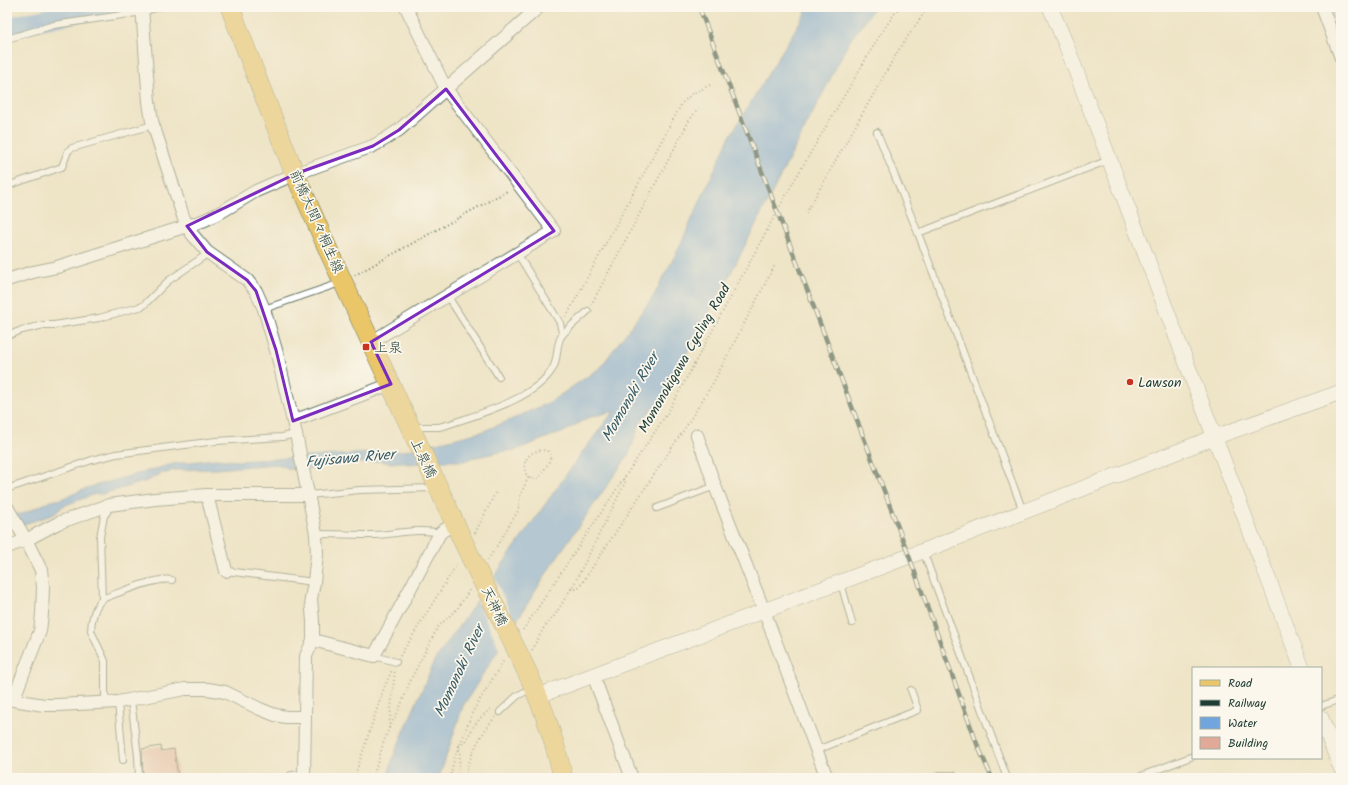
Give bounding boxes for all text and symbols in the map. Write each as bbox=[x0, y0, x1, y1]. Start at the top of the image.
street label: 前橋大間々桐生線 bbox=[283, 166, 349, 277]
street label: Momonokigawa Cycling Road bbox=[633, 279, 737, 437]
place label: 上泉 bbox=[374, 337, 402, 359]
marker: 上泉 bbox=[361, 342, 371, 352]
water label: Momonoki River bbox=[596, 346, 668, 446]
place label: Lawson bbox=[1138, 372, 1181, 394]
marker: Lawson bbox=[1125, 377, 1135, 387]
street label: 上泉橋 bbox=[404, 435, 442, 482]
water label: Fujisawa River bbox=[305, 443, 399, 475]
street label: 天神橋 bbox=[475, 583, 513, 630]
water label: Momonoki River bbox=[428, 619, 493, 721]
legend bbox=[1192, 667, 1322, 759]
text: Road bbox=[1228, 674, 1253, 693]
text: Railway bbox=[1228, 694, 1266, 713]
text: Water bbox=[1228, 714, 1258, 733]
text: Building bbox=[1228, 734, 1268, 753]

